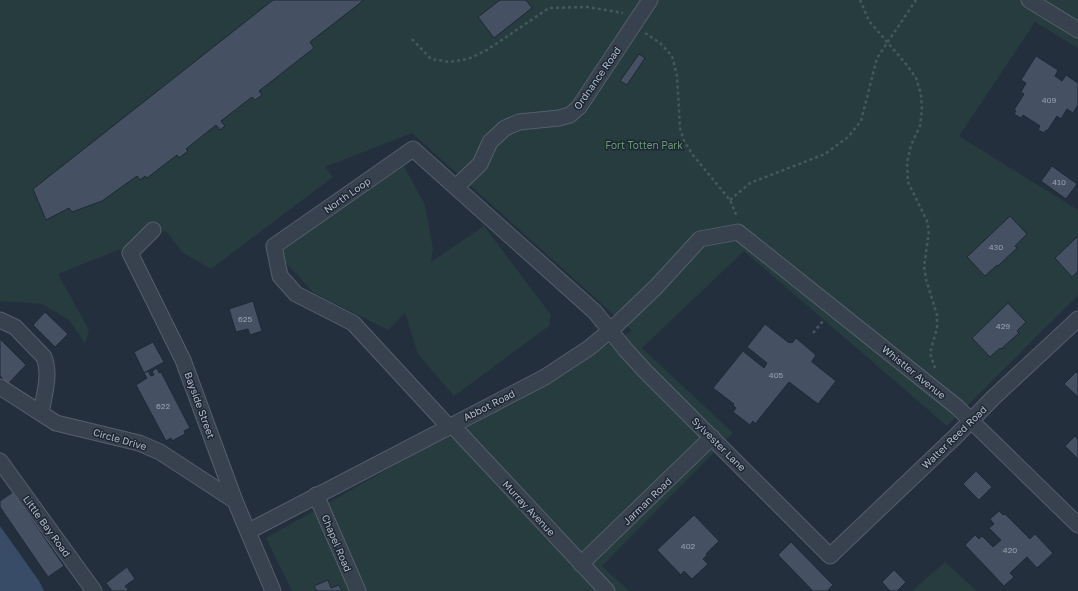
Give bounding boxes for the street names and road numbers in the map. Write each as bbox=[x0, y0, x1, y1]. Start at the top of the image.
street label: Ordnance Road bbox=[571, 44, 623, 112]
street label: North Loop bbox=[321, 175, 373, 215]
street label: Whistler Avenue bbox=[880, 343, 948, 401]
street label: Bayside Street bbox=[182, 370, 218, 440]
street label: Abbot Road bbox=[461, 387, 517, 423]
street label: Walter Reed Road bbox=[919, 403, 989, 471]
street label: Sylvester Lane bbox=[690, 415, 748, 473]
street label: Circle Drive bbox=[92, 426, 148, 452]
street label: Jarman Road bbox=[620, 475, 674, 527]
street label: Murray Avenue bbox=[500, 478, 558, 538]
street label: Little Bay Road bbox=[21, 493, 73, 559]
street label: Chapel Road bbox=[320, 513, 354, 573]

